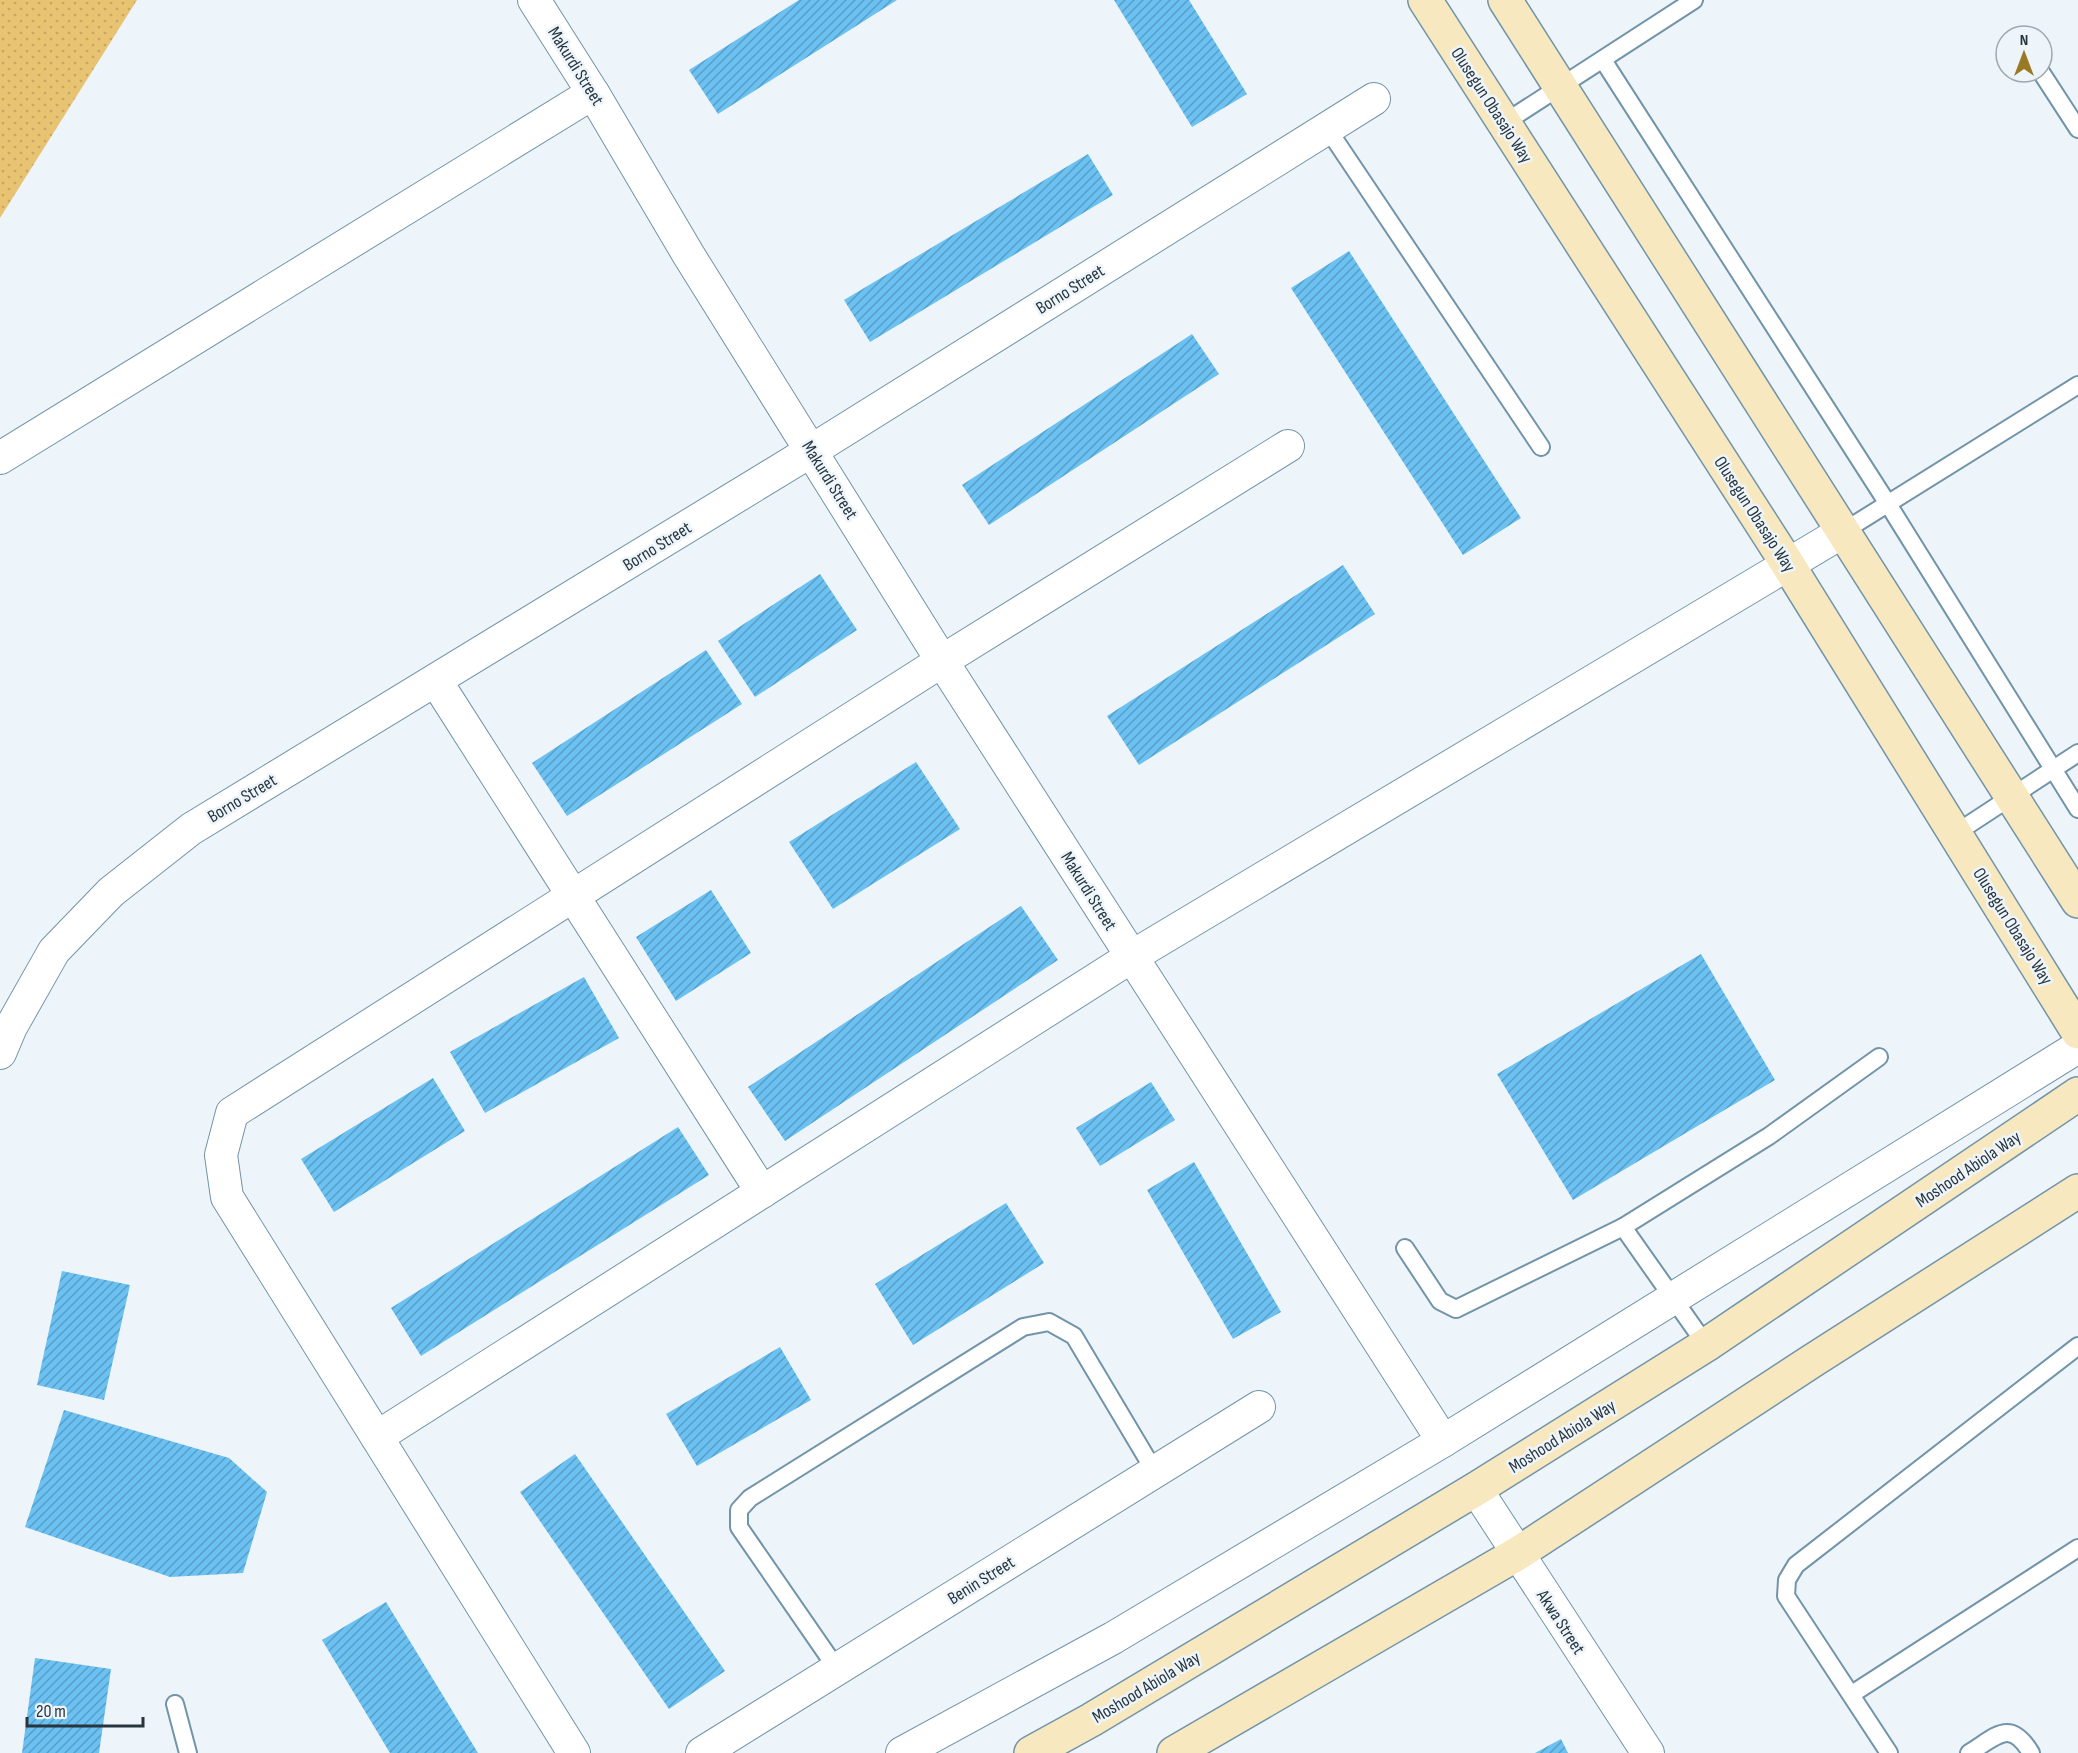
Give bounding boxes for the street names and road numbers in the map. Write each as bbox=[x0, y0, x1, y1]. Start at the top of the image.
street label: Makurdi Street bbox=[543, 23, 608, 110]
street label: Olusegun Obasajo Way bbox=[1446, 43, 1537, 167]
street label: Borno Street bbox=[1032, 260, 1109, 319]
street label: Makurdi Street bbox=[797, 437, 862, 524]
street label: Olusegun Obasajo Way bbox=[1709, 452, 1800, 576]
street label: Borno Street bbox=[619, 517, 696, 576]
street label: Borno Street bbox=[204, 769, 281, 827]
street label: Makurdi Street bbox=[1056, 848, 1121, 935]
street label: Olusegun Obasajo Way bbox=[1968, 864, 2057, 989]
street label: Moshood Abiola Way bbox=[1912, 1127, 2025, 1212]
street label: Moshood Abiola Way bbox=[1505, 1395, 1620, 1478]
street label: Benin Street bbox=[944, 1551, 1019, 1609]
street label: Akwa Street bbox=[1531, 1585, 1589, 1659]
street label: Moshood Abiola Way bbox=[1089, 1647, 1204, 1728]

